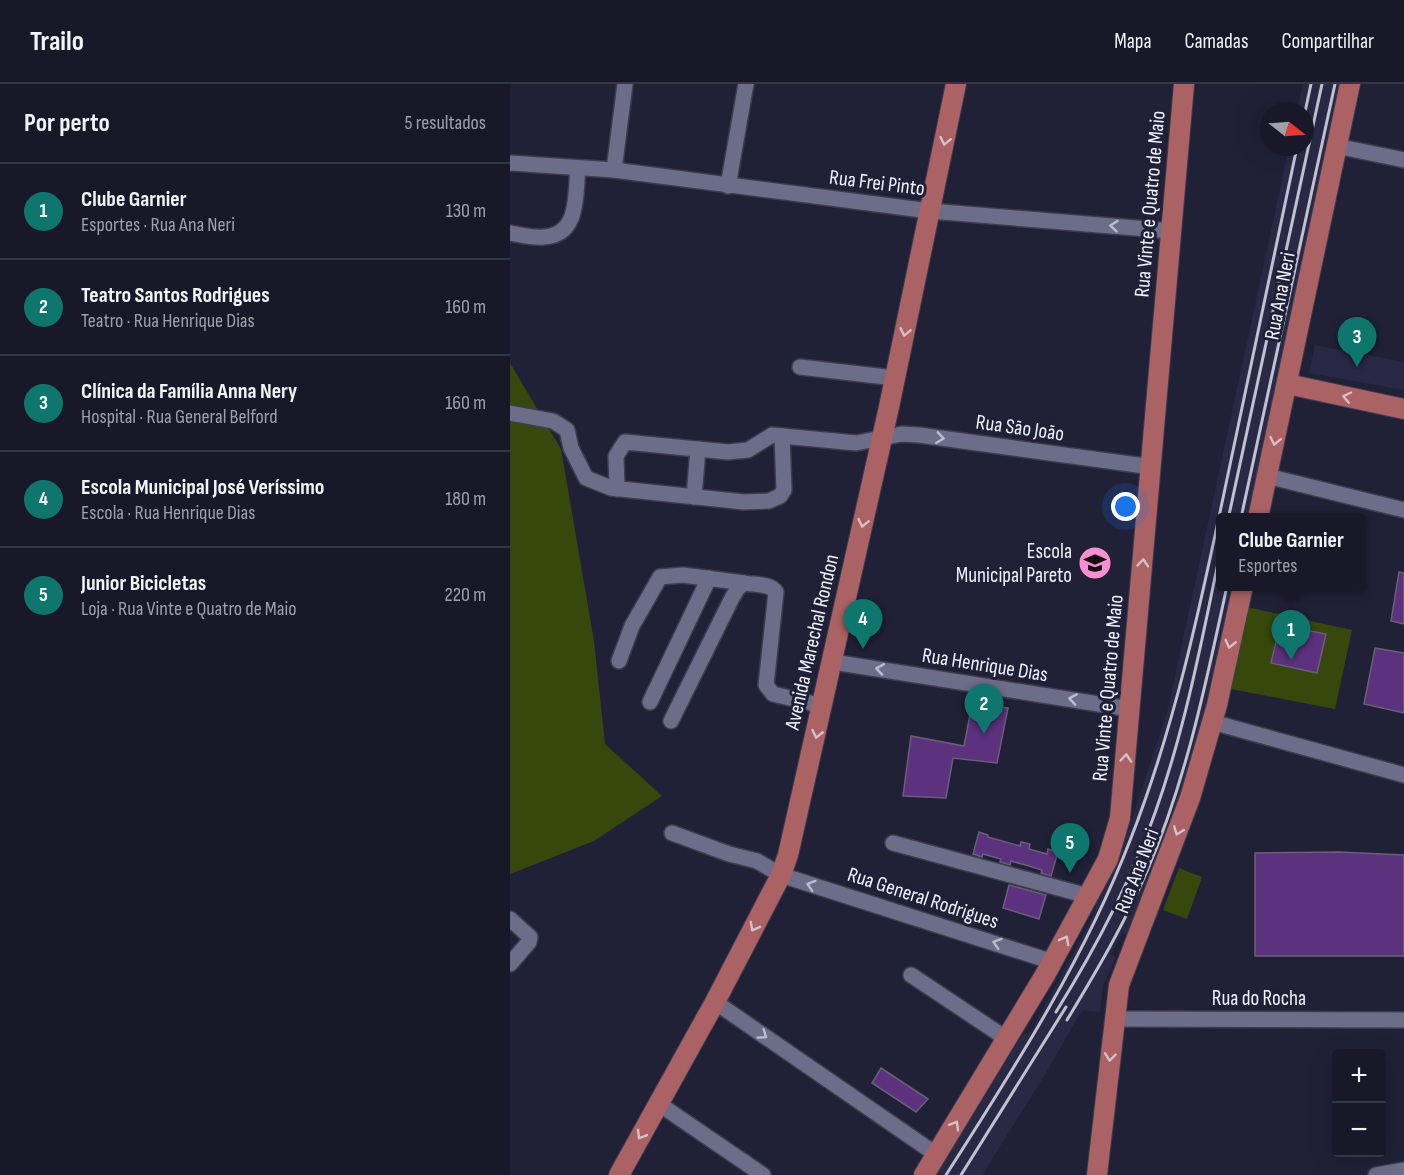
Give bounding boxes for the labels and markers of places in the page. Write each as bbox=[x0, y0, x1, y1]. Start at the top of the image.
pin: 3 bbox=[1338, 318, 1376, 367]
place label: Escola Municipal Pareto bbox=[956, 539, 1072, 588]
school or university icon: Escola Municipal Pareto bbox=[1077, 545, 1113, 581]
pin: 4 bbox=[844, 600, 882, 649]
pin: 1 bbox=[1272, 610, 1310, 660]
pin: 2 bbox=[964, 684, 1004, 734]
pin: 5 bbox=[1050, 824, 1090, 873]

